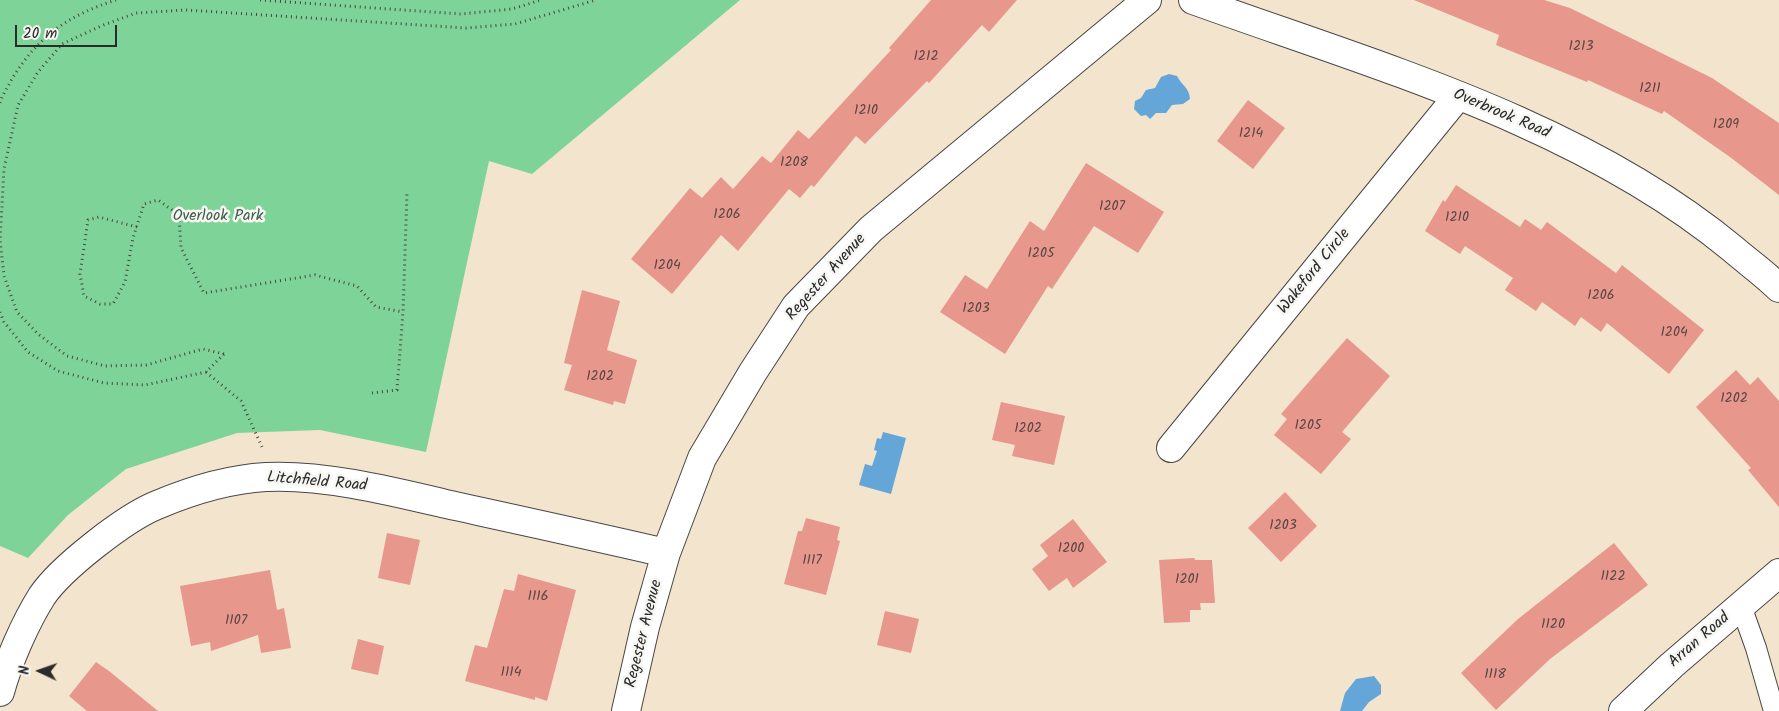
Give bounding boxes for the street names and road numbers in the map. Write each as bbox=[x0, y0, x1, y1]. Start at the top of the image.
street label: Overbrook Road bbox=[1450, 86, 1552, 144]
street label: Wakeford Circle bbox=[1275, 225, 1355, 319]
street label: Regester Avenue bbox=[783, 231, 871, 325]
street label: Litchfield Road bbox=[266, 469, 368, 497]
street label: Regester Avenue bbox=[622, 578, 668, 690]
street label: Arran Road bbox=[1665, 609, 1735, 673]

